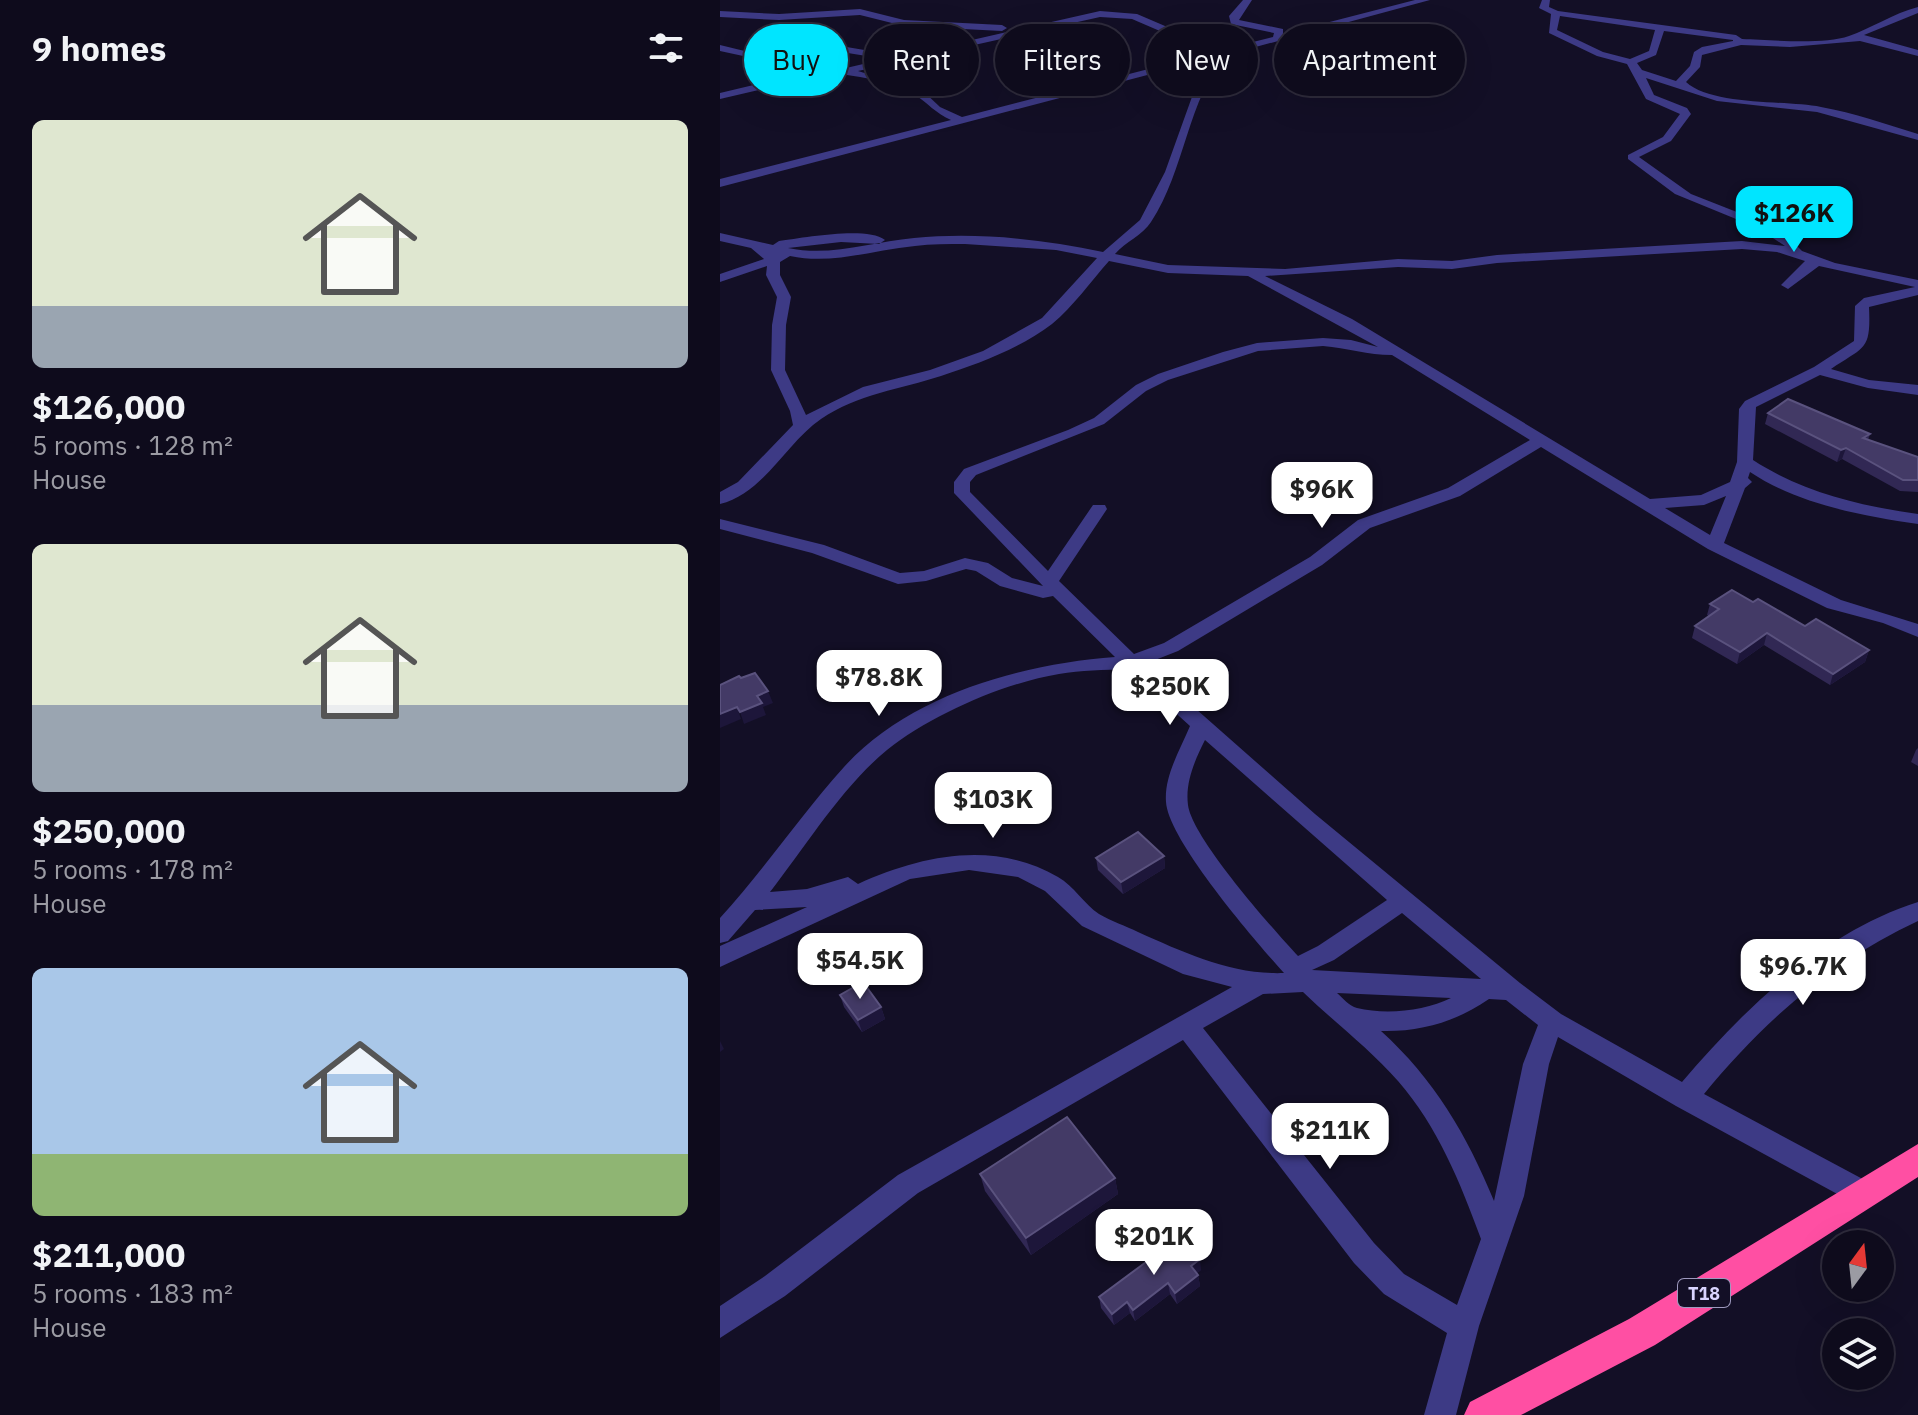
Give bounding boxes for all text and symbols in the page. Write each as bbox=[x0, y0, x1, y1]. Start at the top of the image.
chip: Buy bbox=[744, 24, 848, 96]
chip: Rent bbox=[864, 24, 979, 96]
chip: Filters bbox=[995, 24, 1130, 96]
chip: New bbox=[1146, 24, 1258, 96]
chip: Apartment bbox=[1274, 24, 1465, 96]
text: 9 homes bbox=[32, 26, 167, 70]
icon: filters bbox=[644, 26, 688, 70]
icon: home bbox=[288, 172, 432, 316]
pin: $126K bbox=[1738, 186, 1850, 254]
text: $126K bbox=[1754, 195, 1834, 229]
text: $126,000 bbox=[32, 384, 185, 428]
text: 5 rooms · 128 m² bbox=[32, 428, 233, 462]
text: House bbox=[32, 462, 107, 496]
pin: $96K bbox=[1275, 462, 1369, 530]
text: $96K bbox=[1290, 471, 1354, 505]
icon: home bbox=[288, 596, 432, 740]
pin: $78.8K bbox=[814, 650, 944, 718]
text: $78.8K bbox=[835, 659, 923, 693]
pin: $250K bbox=[1114, 659, 1226, 727]
text: $250K bbox=[1130, 668, 1210, 702]
pin: $103K bbox=[937, 772, 1049, 840]
text: $103K bbox=[953, 781, 1033, 815]
text: $250,000 bbox=[32, 808, 185, 852]
text: 5 rooms · 178 m² bbox=[32, 852, 233, 886]
text: House bbox=[32, 886, 107, 920]
pin: $54.5K bbox=[795, 933, 925, 1001]
pin: $96.7K bbox=[1738, 939, 1868, 1007]
text: $54.5K bbox=[816, 942, 904, 976]
text: $96.7K bbox=[1759, 948, 1847, 982]
icon: home bbox=[288, 1020, 432, 1164]
pin: $211K bbox=[1274, 1103, 1386, 1171]
text: $211K bbox=[1290, 1112, 1370, 1146]
pin: $201K bbox=[1098, 1209, 1210, 1277]
text: $201K bbox=[1114, 1218, 1194, 1252]
north arrow bbox=[1822, 1230, 1894, 1302]
map controls bbox=[1822, 1230, 1894, 1390]
text: $211,000 bbox=[32, 1232, 185, 1276]
text: 5 rooms · 183 m² bbox=[32, 1276, 233, 1310]
road number: T18 bbox=[1678, 1279, 1730, 1307]
text: House bbox=[32, 1310, 107, 1344]
button: layers bbox=[1822, 1318, 1894, 1390]

